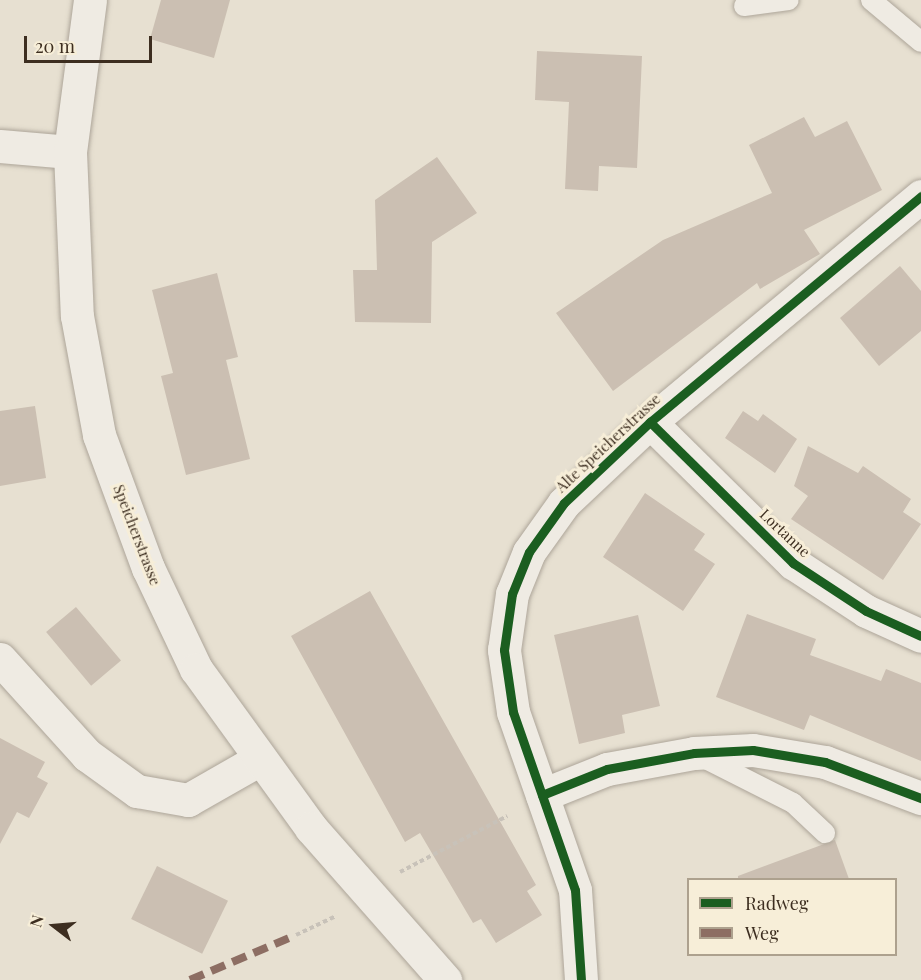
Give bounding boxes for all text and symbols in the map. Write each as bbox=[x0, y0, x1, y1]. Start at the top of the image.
scale bar bbox=[27, 24, 154, 62]
text: 20 m bbox=[35, 34, 75, 58]
street label: Alte Speicherstrasse bbox=[552, 390, 664, 496]
street label: Speicherstrasse bbox=[110, 482, 164, 588]
street label: Lortanne bbox=[756, 505, 814, 561]
legend bbox=[687, 878, 897, 956]
text: Radweg bbox=[745, 891, 808, 915]
north arrow bbox=[24, 896, 84, 956]
text: N bbox=[25, 912, 48, 929]
text: Weg bbox=[745, 921, 779, 945]

